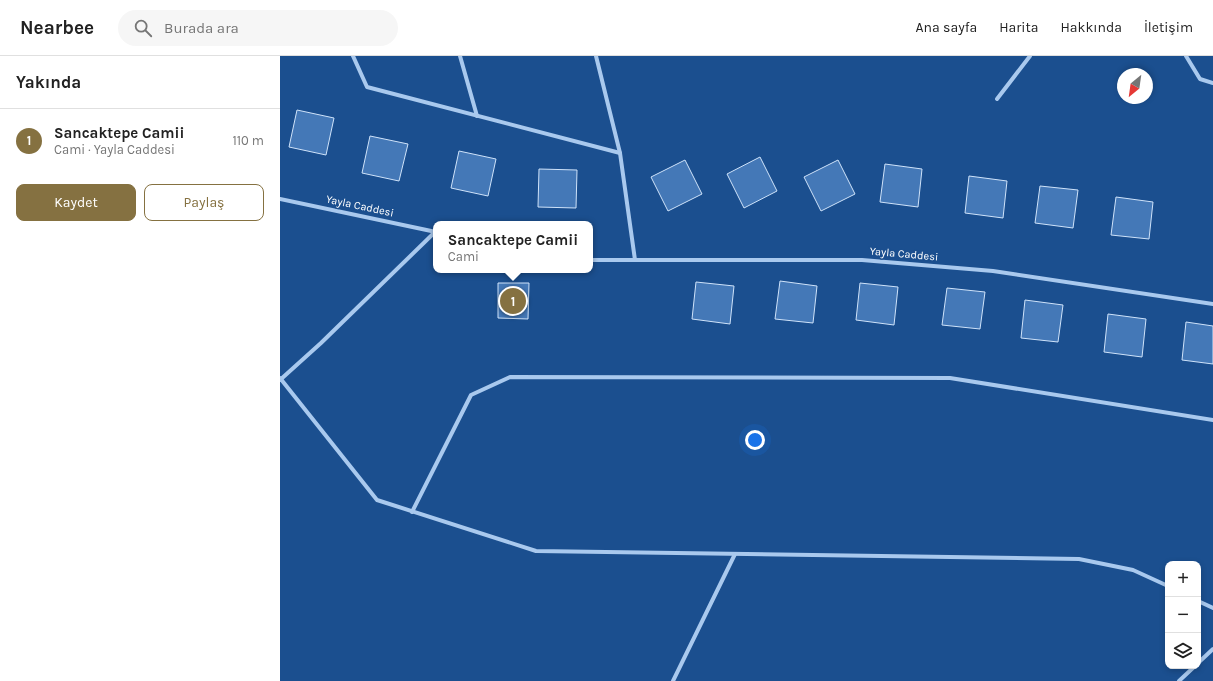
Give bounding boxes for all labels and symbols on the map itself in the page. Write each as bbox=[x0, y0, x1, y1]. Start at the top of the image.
north arrow bbox=[1117, 68, 1153, 104]
street label: Yayla Caddesi bbox=[325, 192, 395, 220]
street label: Yayla Caddesi bbox=[869, 245, 939, 263]
pin: 1 bbox=[500, 286, 526, 316]
your location bbox=[745, 430, 765, 450]

